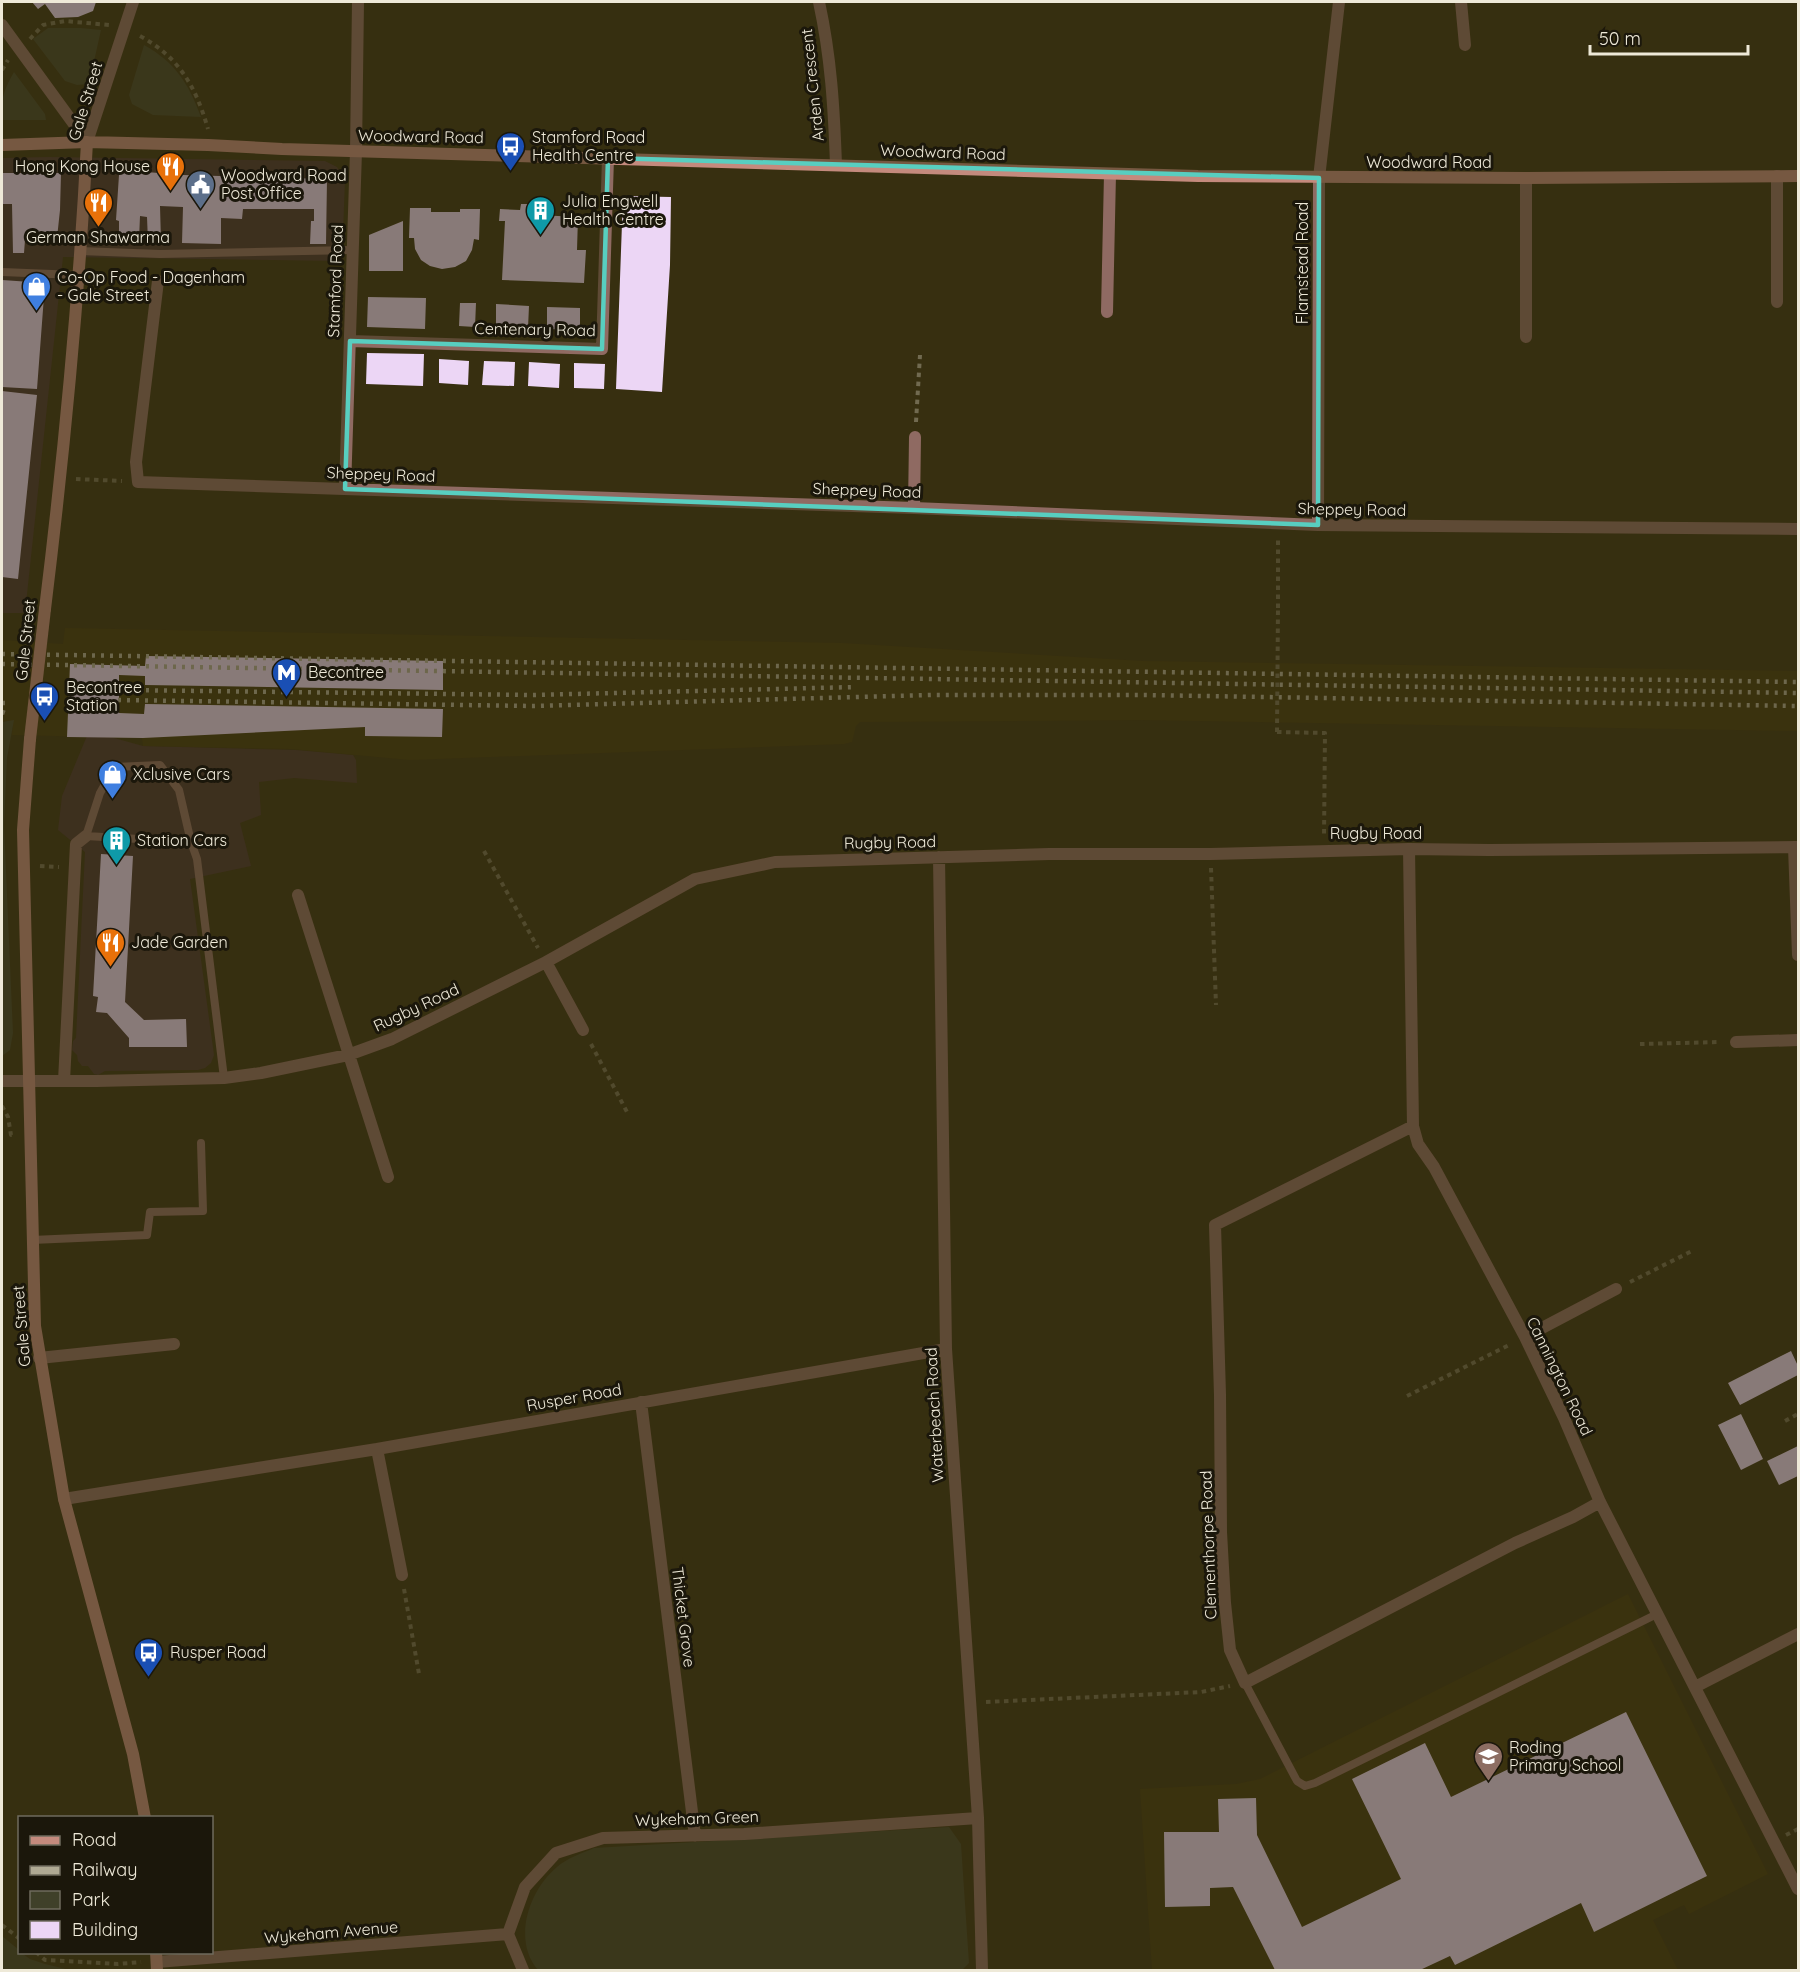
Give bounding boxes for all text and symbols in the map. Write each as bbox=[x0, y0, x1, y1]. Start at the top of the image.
scale bar bbox=[1590, 18, 1748, 56]
text: 50 m bbox=[1599, 27, 1641, 50]
street label: Arden Crescent bbox=[796, 28, 828, 142]
street label: Gale Street bbox=[63, 59, 107, 143]
street label: Woodward Road bbox=[358, 125, 484, 147]
place label: Stamford Road Health Centre bbox=[532, 127, 645, 165]
bus stop icon: Stamford Road Health Centre bbox=[495, 130, 527, 172]
street label: Woodward Road bbox=[880, 140, 1006, 164]
restaurant icon: Hong Kong House bbox=[155, 150, 187, 192]
street label: Woodward Road bbox=[1366, 152, 1492, 172]
place label: Hong Kong House bbox=[15, 156, 150, 176]
place label: Woodward Road Post Office bbox=[221, 165, 347, 203]
public building icon: Woodward Road Post Office bbox=[184, 168, 216, 210]
restaurant icon: German Shawarma bbox=[82, 186, 114, 228]
place label: Julia Engwell Health Centre bbox=[562, 191, 664, 229]
building icon: Julia Engwell Health Centre bbox=[525, 194, 557, 236]
street label: Flamstead Road bbox=[1292, 202, 1312, 324]
street label: Stamford Road bbox=[323, 224, 347, 338]
place label: German Shawarma bbox=[26, 227, 170, 247]
place label: Co-Op Food - Dagenham - Gale Street bbox=[57, 267, 245, 305]
shop icon: Co-Op Food - Dagenham - Gale Street bbox=[20, 270, 52, 312]
street label: Centenary Road bbox=[474, 318, 596, 340]
street label: Sheppey Road bbox=[326, 462, 436, 486]
street label: Sheppey Road bbox=[812, 478, 922, 502]
street label: Sheppey Road bbox=[1298, 498, 1406, 520]
street label: Gale Street bbox=[11, 598, 39, 682]
metro station icon: Becontree bbox=[271, 656, 303, 698]
place label: Becontree bbox=[308, 662, 384, 682]
place label: Becontree Station bbox=[66, 677, 142, 715]
bus stop icon: Becontree Station bbox=[29, 680, 61, 722]
shop icon: Xclusive Cars bbox=[96, 758, 128, 800]
place label: Xclusive Cars bbox=[133, 764, 230, 784]
street label: Rugby Road bbox=[1330, 823, 1422, 843]
building icon: Station Cars bbox=[100, 824, 132, 866]
place label: Station Cars bbox=[137, 830, 227, 850]
street label: Rugby Road bbox=[844, 831, 936, 853]
restaurant icon: Jade Garden bbox=[94, 926, 126, 968]
place label: Jade Garden bbox=[131, 932, 228, 952]
street label: Rugby Road bbox=[370, 978, 462, 1036]
street label: Gale Street bbox=[7, 1284, 35, 1368]
street label: Cannington Road bbox=[1523, 1313, 1597, 1439]
street label: Waterbeach Road bbox=[920, 1347, 948, 1483]
street label: Rusper Road bbox=[525, 1379, 623, 1415]
street label: Clementhorpe Road bbox=[1195, 1470, 1221, 1620]
street label: Thicket Grove bbox=[668, 1565, 700, 1669]
bus stop icon: Rusper Road bbox=[133, 1636, 165, 1678]
place label: Rusper Road bbox=[170, 1642, 266, 1662]
place label: Roding Primary School bbox=[1509, 1737, 1621, 1775]
school or university icon: Roding Primary School bbox=[1472, 1740, 1504, 1782]
street label: Wykeham Green bbox=[635, 1806, 759, 1830]
legend bbox=[18, 1816, 213, 1954]
text: Road bbox=[72, 1828, 117, 1851]
text: Railway bbox=[72, 1858, 138, 1881]
text: Park bbox=[72, 1888, 110, 1911]
street label: Wykeham Avenue bbox=[263, 1916, 399, 1948]
text: Building bbox=[72, 1918, 138, 1941]

